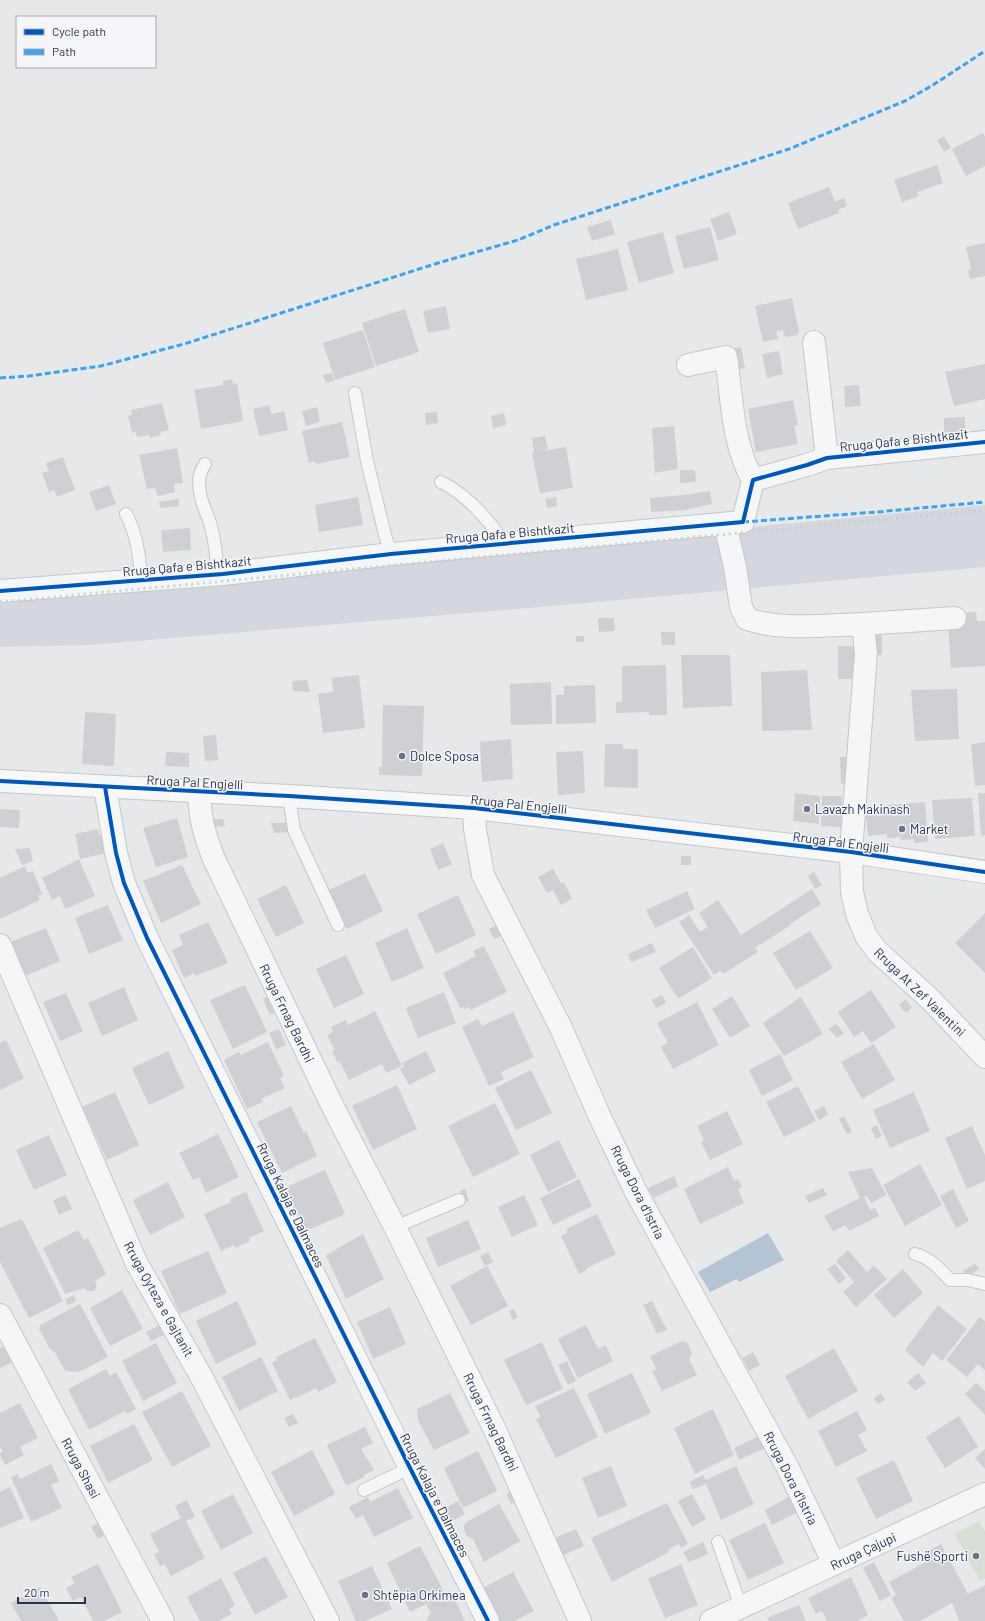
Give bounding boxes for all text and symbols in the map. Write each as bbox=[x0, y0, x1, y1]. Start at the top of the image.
legend bbox=[16, 16, 156, 68]
text: Cycle path bbox=[52, 24, 106, 38]
text: Path bbox=[52, 44, 76, 58]
street label: Rruga Qafa e Bishtkazit bbox=[839, 425, 969, 455]
street label: Rruga Qafa e Bishtkazit bbox=[445, 519, 575, 547]
street label: Rruga Qafa e Bishtkazit bbox=[122, 552, 252, 580]
place label: Dolce Sposa bbox=[410, 748, 479, 764]
marker: Dolce Sposa bbox=[397, 751, 407, 761]
street label: Rruga Pal Engjelli bbox=[146, 771, 244, 793]
street label: Rruga Pal Engjelli bbox=[470, 791, 568, 817]
place label: Lavazh Makinash bbox=[815, 801, 910, 817]
marker: Lavazh Makinash bbox=[802, 804, 812, 814]
place label: Market bbox=[910, 821, 949, 837]
marker: Market bbox=[897, 824, 907, 834]
street label: Rruga Pal Engjelli bbox=[792, 828, 890, 856]
street label: Rruga At Zef Valentini bbox=[871, 944, 969, 1040]
street label: Rruga Frnag Bardhi bbox=[256, 961, 318, 1065]
street label: Rruga Kalaja e Dalmaces bbox=[254, 1140, 328, 1270]
street label: Rruga Dora d'Istria bbox=[608, 1143, 668, 1241]
street label: Rruga Qyteza e Gajtanit bbox=[121, 1238, 197, 1360]
street label: Rruga Frnag Bardhi bbox=[460, 1370, 522, 1474]
street label: Rruga Dora d'Istria bbox=[761, 1429, 821, 1527]
street label: Rruga Kalaja e Dalmaces bbox=[397, 1430, 473, 1560]
street label: Rruga Shasi bbox=[58, 1435, 104, 1501]
street label: Rruga Çajupi bbox=[827, 1529, 899, 1573]
place label: Fushë Sporti bbox=[896, 1548, 968, 1564]
marker: Fushë Sporti bbox=[971, 1551, 981, 1561]
scale bar bbox=[18, 1579, 85, 1605]
text: 20 m bbox=[24, 1585, 50, 1599]
place label: Shtëpia Orkimea bbox=[373, 1587, 466, 1603]
marker: Shtëpia Orkimea bbox=[360, 1590, 370, 1600]

